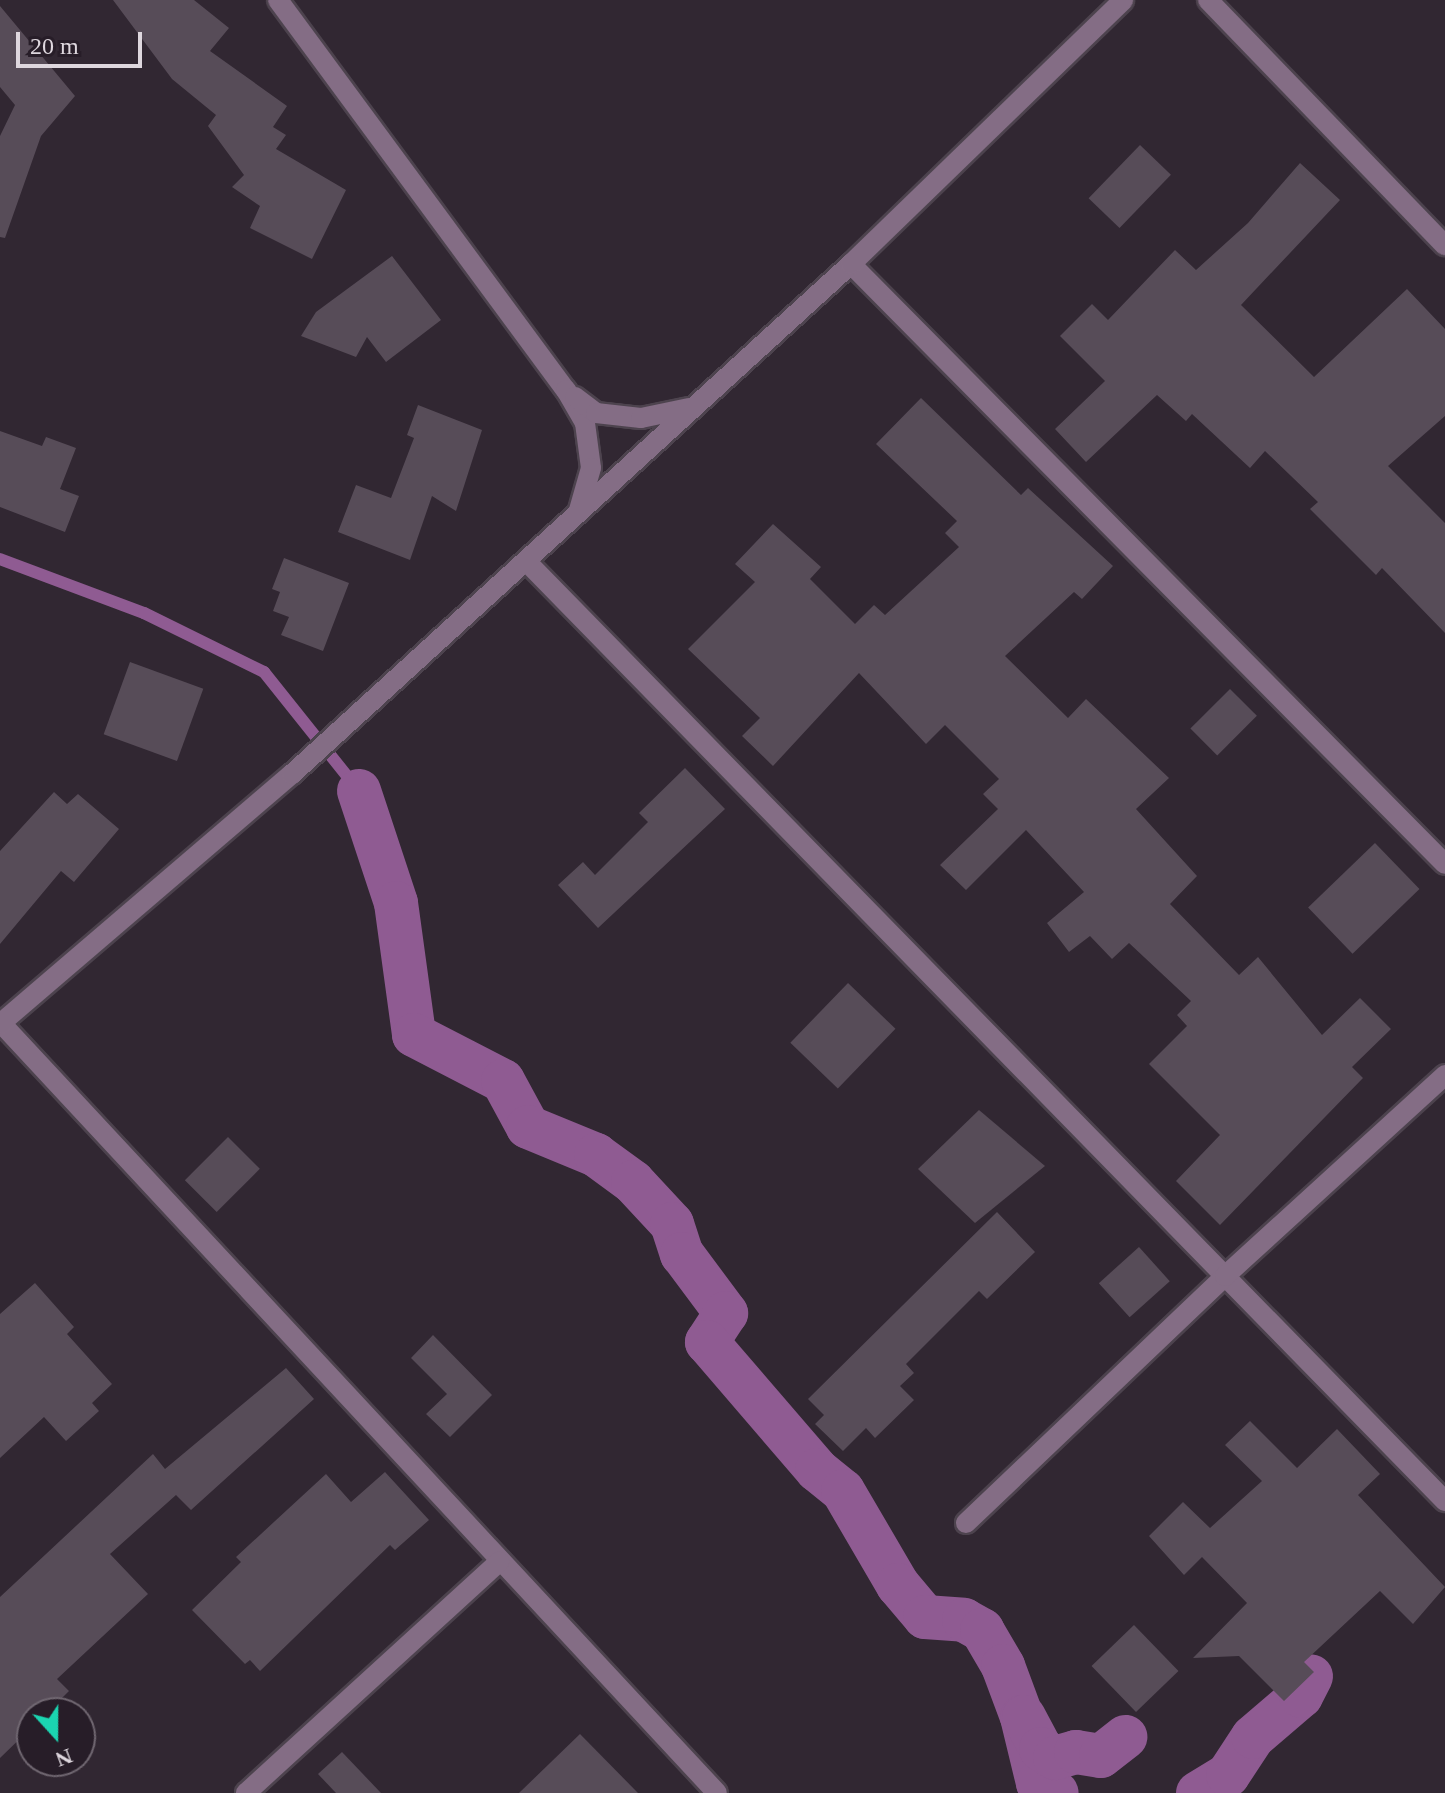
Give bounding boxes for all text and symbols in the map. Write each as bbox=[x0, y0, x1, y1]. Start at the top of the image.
scale bar bbox=[20, 16, 146, 66]
text: 20 m bbox=[30, 33, 79, 59]
north arrow bbox=[16, 1697, 96, 1777]
text: N bbox=[52, 1743, 76, 1773]

